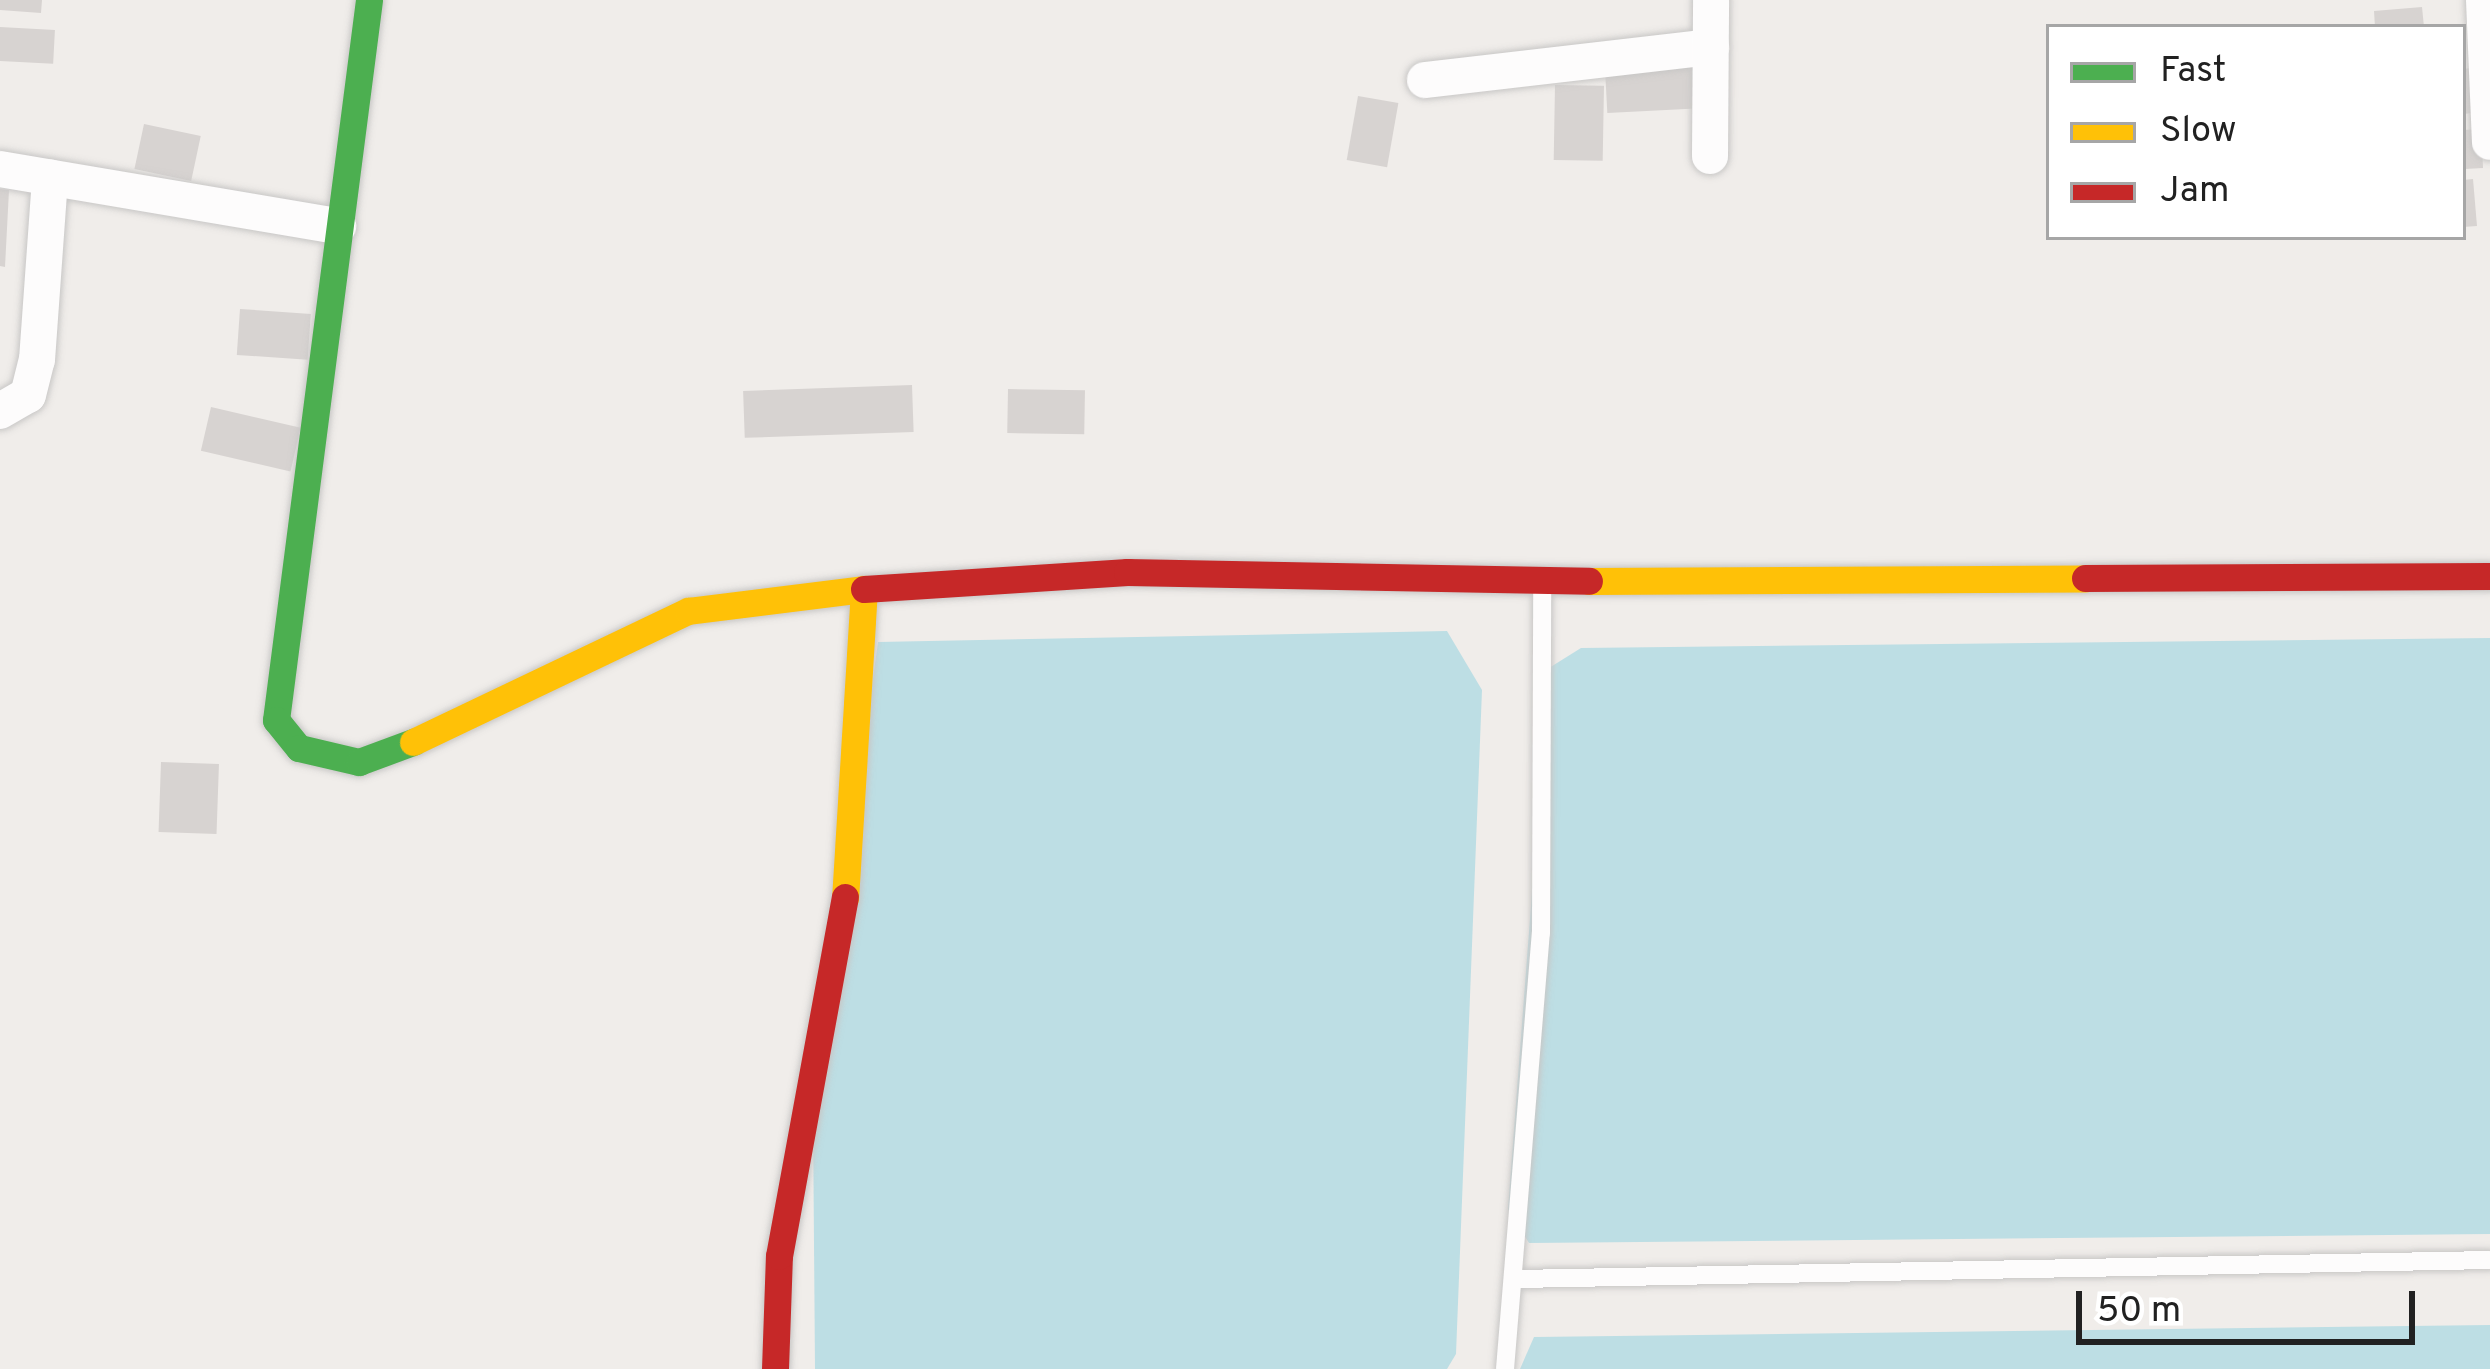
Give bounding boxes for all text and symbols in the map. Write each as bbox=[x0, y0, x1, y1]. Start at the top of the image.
legend bbox=[2046, 24, 2466, 240]
text: Fast bbox=[2160, 49, 2226, 95]
text: Slow bbox=[2160, 109, 2236, 155]
text: Jam bbox=[2160, 169, 2230, 215]
scale bar bbox=[2082, 1267, 2421, 1341]
text: 50 m bbox=[2097, 1289, 2181, 1335]

